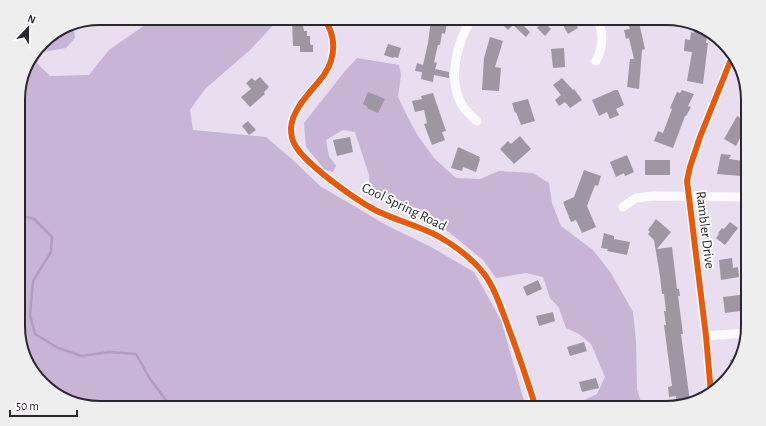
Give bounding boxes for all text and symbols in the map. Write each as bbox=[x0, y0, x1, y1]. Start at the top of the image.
north arrow bbox=[8, 8, 48, 48]
text: N bbox=[26, 13, 37, 26]
street label: Cool Spring Road bbox=[359, 180, 449, 234]
street label: Rambler Drive bbox=[693, 190, 717, 270]
scale bar bbox=[10, 392, 77, 418]
text: 50 m bbox=[16, 400, 39, 412]

